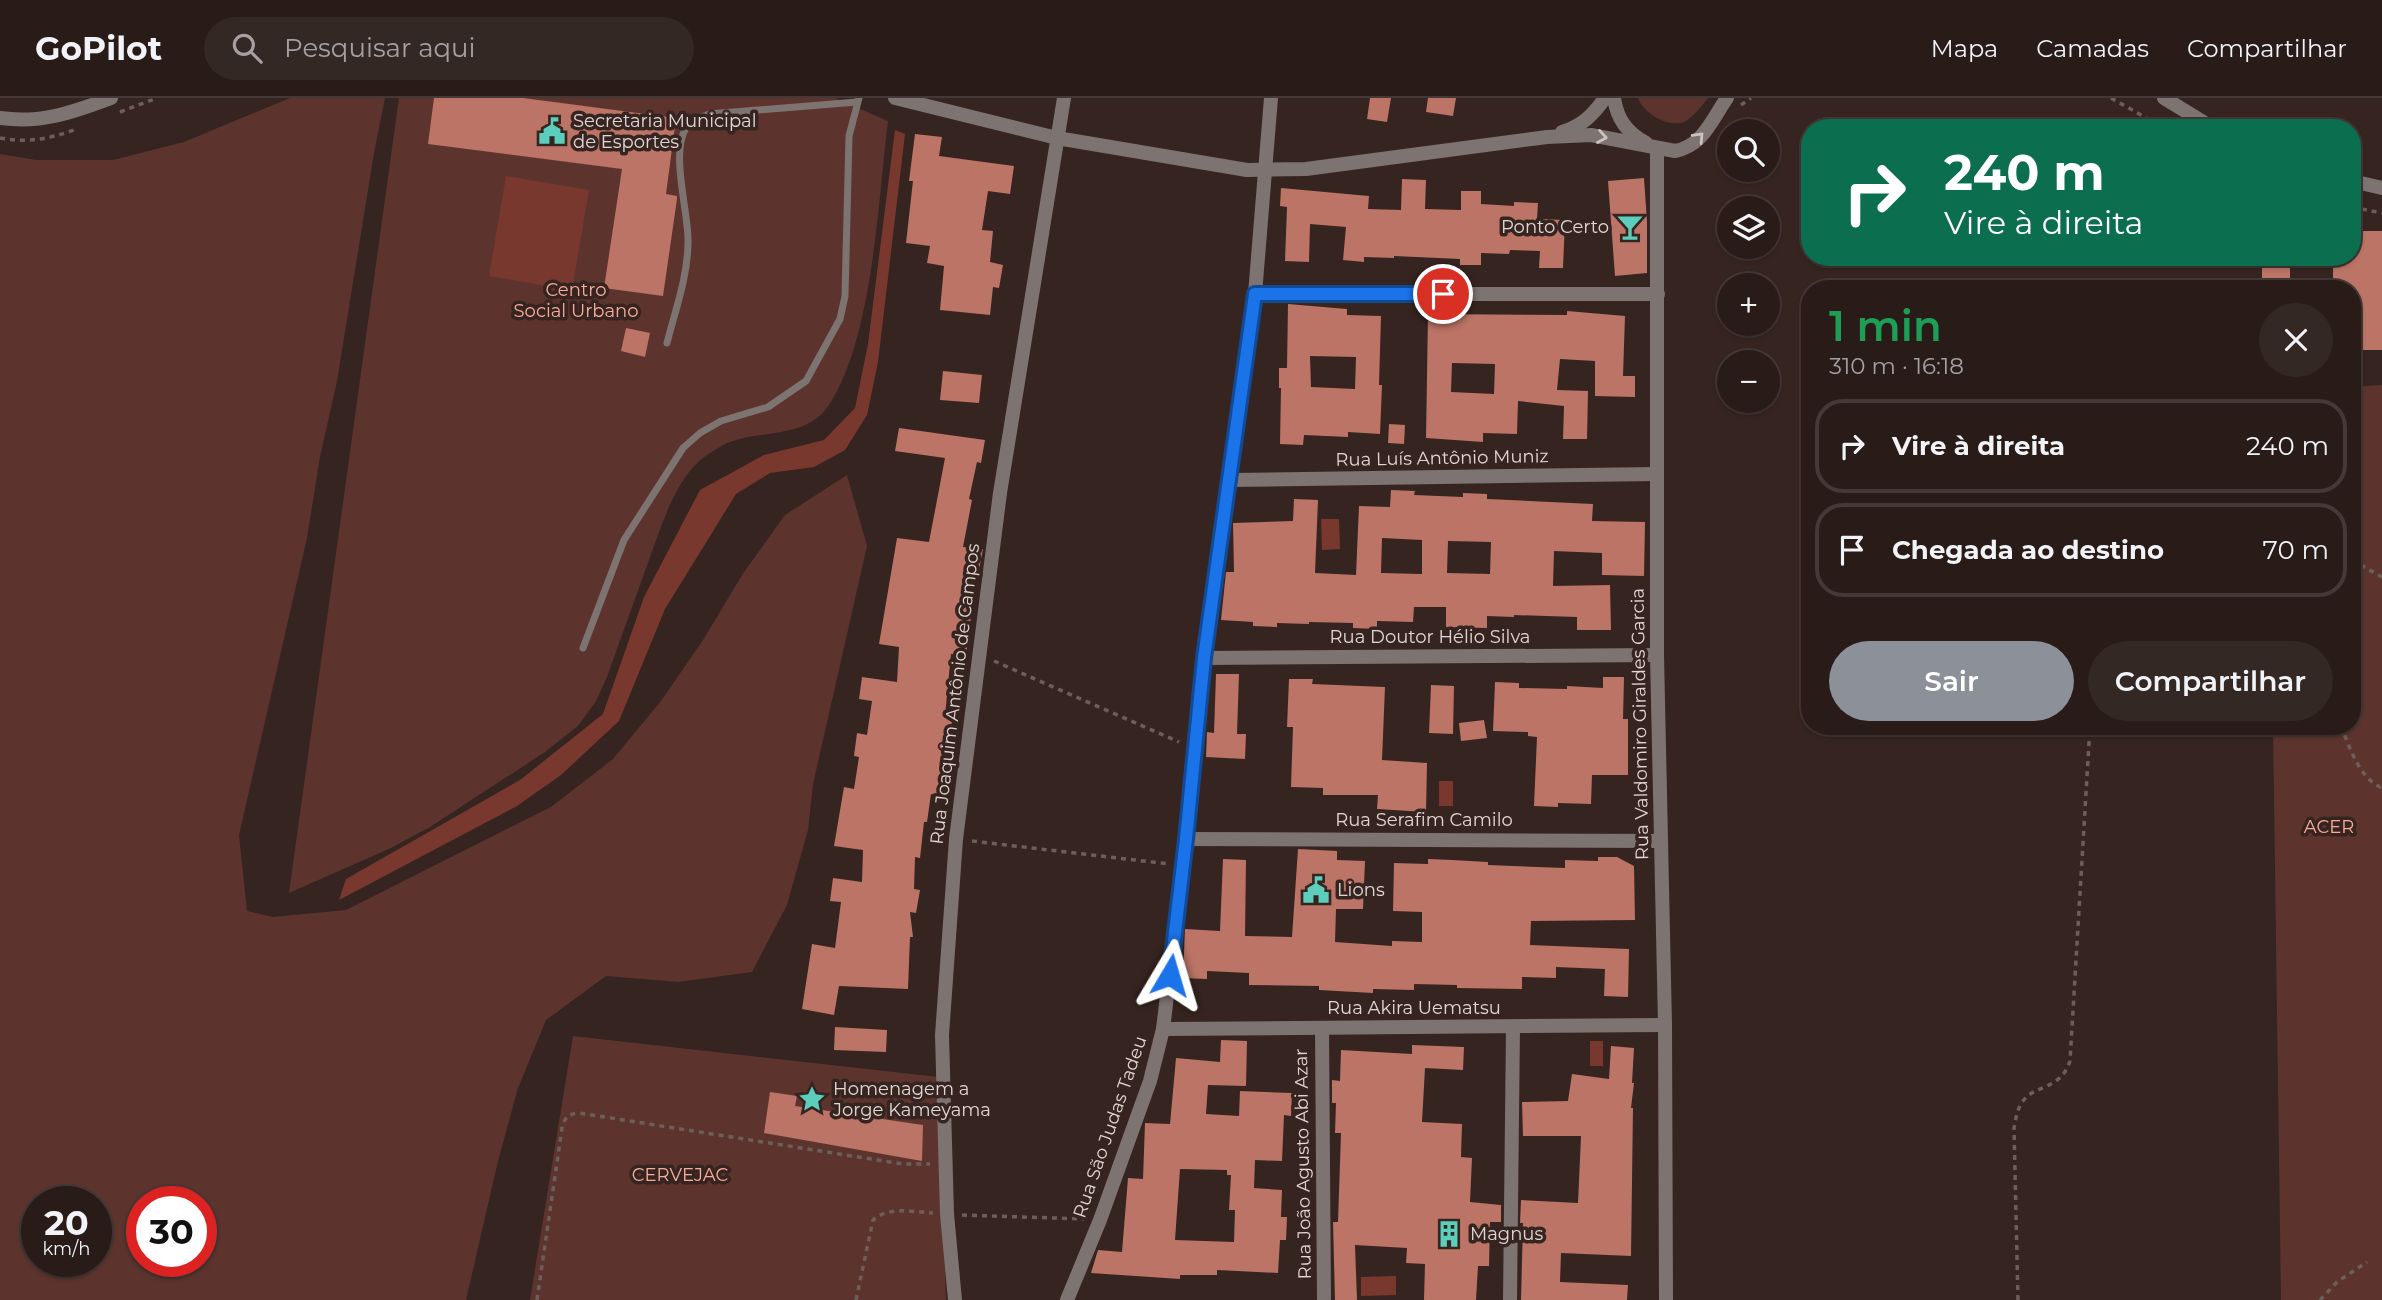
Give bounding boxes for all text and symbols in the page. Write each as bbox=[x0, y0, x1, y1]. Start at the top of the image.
search box bbox=[204, 17, 694, 80]
text: GoPilot bbox=[35, 28, 162, 68]
icon: search bbox=[228, 29, 266, 67]
text: Pesquisar aqui bbox=[284, 32, 476, 64]
text: Mapa bbox=[1931, 34, 1998, 63]
text: Camadas bbox=[2036, 34, 2149, 63]
text: Compartilhar bbox=[2187, 34, 2347, 63]
place label: Secretaria Municipal de Esportes bbox=[573, 110, 757, 153]
public building icon: Secretaria Municipal de Esportes bbox=[537, 116, 567, 146]
map controls bbox=[1717, 119, 1780, 413]
button: search bbox=[1717, 119, 1780, 182]
one-way arrow bbox=[1596, 129, 1608, 144]
one-way arrow bbox=[1691, 132, 1703, 145]
text: 240 m bbox=[1944, 143, 2105, 202]
icon: right bbox=[1829, 147, 1920, 238]
button: layers bbox=[1717, 196, 1780, 259]
text: Vire à direita bbox=[1944, 203, 2143, 242]
bar icon: Ponto Certo bbox=[1615, 212, 1645, 242]
place label: Ponto Certo bbox=[1501, 216, 1609, 238]
pin bbox=[1413, 264, 1473, 324]
button: + bbox=[1717, 273, 1780, 336]
icon: arrive bbox=[1424, 275, 1462, 313]
park label: Centro Social Urbano bbox=[514, 279, 638, 322]
text: 1 min bbox=[1829, 300, 1942, 352]
button: close bbox=[2259, 303, 2333, 377]
button: − bbox=[1717, 350, 1780, 413]
text: 310 m · 16:18 bbox=[1829, 352, 1964, 380]
icon: right bbox=[1833, 427, 1871, 465]
text: Vire à direita bbox=[1892, 430, 2065, 462]
text: 240 m bbox=[2246, 430, 2329, 462]
street label: Rua Luís Antônio Muniz bbox=[1335, 445, 1549, 471]
icon: arrive bbox=[1833, 531, 1871, 569]
text: Chegada ao destino bbox=[1892, 534, 2164, 566]
text: 70 m bbox=[2263, 534, 2329, 566]
street label: Rua Joaquim Antônio de Campos bbox=[926, 542, 984, 846]
street label: Rua Valdomiro Giraldes Garcia bbox=[1627, 588, 1653, 860]
street label: Rua Doutor Hélio Silva bbox=[1330, 626, 1530, 648]
button: Sair bbox=[1829, 641, 2074, 721]
button: Compartilhar bbox=[2088, 641, 2333, 721]
street label: Rua Serafim Camilo bbox=[1335, 809, 1513, 831]
park label: ACER bbox=[2304, 816, 2354, 838]
public building icon: Lions bbox=[1301, 875, 1331, 905]
place label: Lions bbox=[1337, 879, 1385, 901]
position arrow bbox=[1133, 938, 1207, 1012]
street label: Rua Akira Uematsu bbox=[1327, 997, 1501, 1019]
street label: Rua São Judas Tadeu bbox=[1068, 1033, 1152, 1221]
street label: Rua João Agusto Abi Azar bbox=[1290, 1048, 1316, 1280]
place label: Homenagem a Jorge Kameyama bbox=[832, 1078, 991, 1121]
place icon: Homenagem a Jorge Kameyama bbox=[797, 1084, 827, 1114]
park label: CERVEJAC bbox=[632, 1164, 728, 1186]
speed limit sign: 30 bbox=[126, 1186, 217, 1277]
text: 20 bbox=[44, 1201, 89, 1244]
building icon: Magnus bbox=[1434, 1219, 1464, 1249]
place label: Magnus bbox=[1470, 1223, 1543, 1245]
text: km/h bbox=[42, 1238, 91, 1260]

